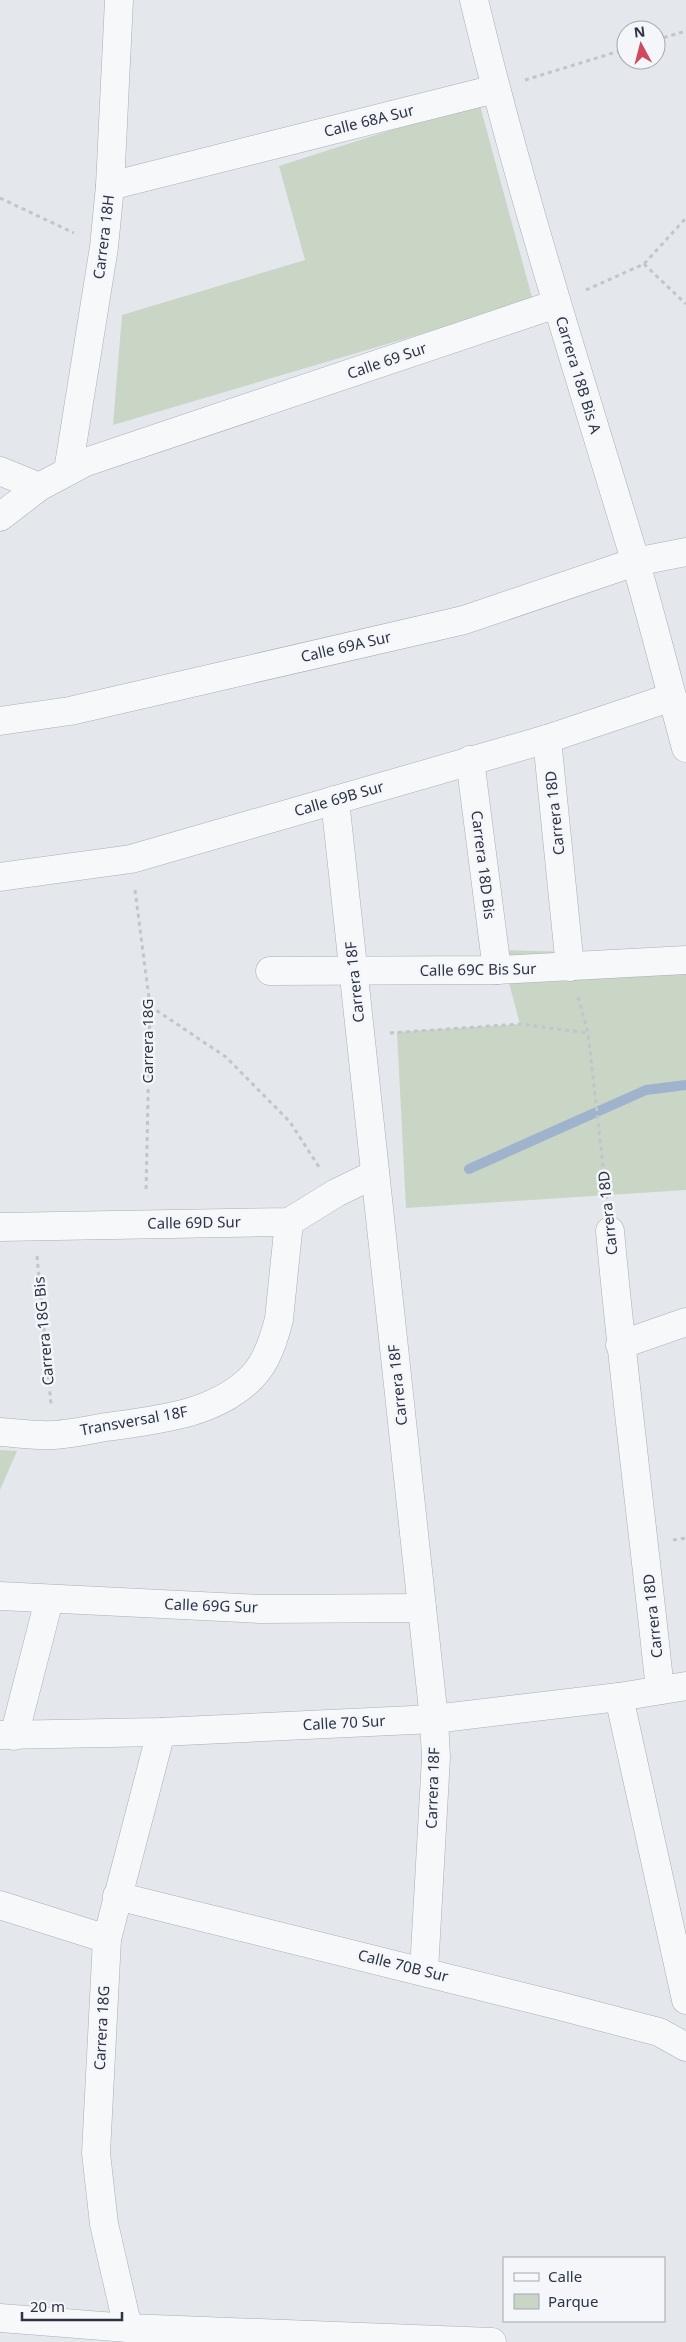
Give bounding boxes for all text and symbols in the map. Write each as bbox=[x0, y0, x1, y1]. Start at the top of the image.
north arrow bbox=[616, 20, 666, 70]
text: N bbox=[633, 21, 646, 42]
street label: Calle 68A Sur bbox=[322, 99, 416, 141]
street label: Carrera 18H bbox=[88, 194, 118, 280]
street label: Carrera 18B Bis A bbox=[552, 314, 606, 436]
street label: Calle 69 Sur bbox=[344, 337, 429, 383]
street label: Calle 69A Sur bbox=[299, 626, 393, 666]
street label: Carrera 18D bbox=[540, 770, 568, 856]
street label: Calle 69B Sur bbox=[292, 776, 386, 820]
street label: Carrera 18D Bis bbox=[467, 809, 501, 920]
street label: Carrera 18F bbox=[340, 940, 368, 1024]
street label: Calle 69C Bis Sur bbox=[419, 958, 537, 980]
street label: Carrera 18G bbox=[137, 999, 157, 1083]
street label: Carrera 18D bbox=[593, 1170, 621, 1256]
street label: Calle 69D Sur bbox=[147, 1211, 241, 1233]
street label: Carrera 18G Bis bbox=[28, 1276, 58, 1386]
street label: Carrera 18F bbox=[383, 1343, 411, 1427]
street label: Transversal 18F bbox=[78, 1401, 189, 1439]
street label: Carrera 18D bbox=[638, 1573, 666, 1659]
street label: Calle 69G Sur bbox=[164, 1593, 258, 1617]
street label: Calle 70 Sur bbox=[302, 1710, 386, 1734]
street label: Carrera 18F bbox=[421, 1747, 443, 1829]
street label: Calle 70B Sur bbox=[356, 1944, 451, 1986]
street label: Carrera 18G bbox=[89, 1985, 113, 2071]
legend bbox=[503, 2257, 666, 2322]
text: Calle bbox=[548, 2266, 582, 2286]
scale bar bbox=[22, 2290, 122, 2322]
text: Parque bbox=[548, 2291, 598, 2311]
text: 20 m bbox=[30, 2296, 65, 2316]

